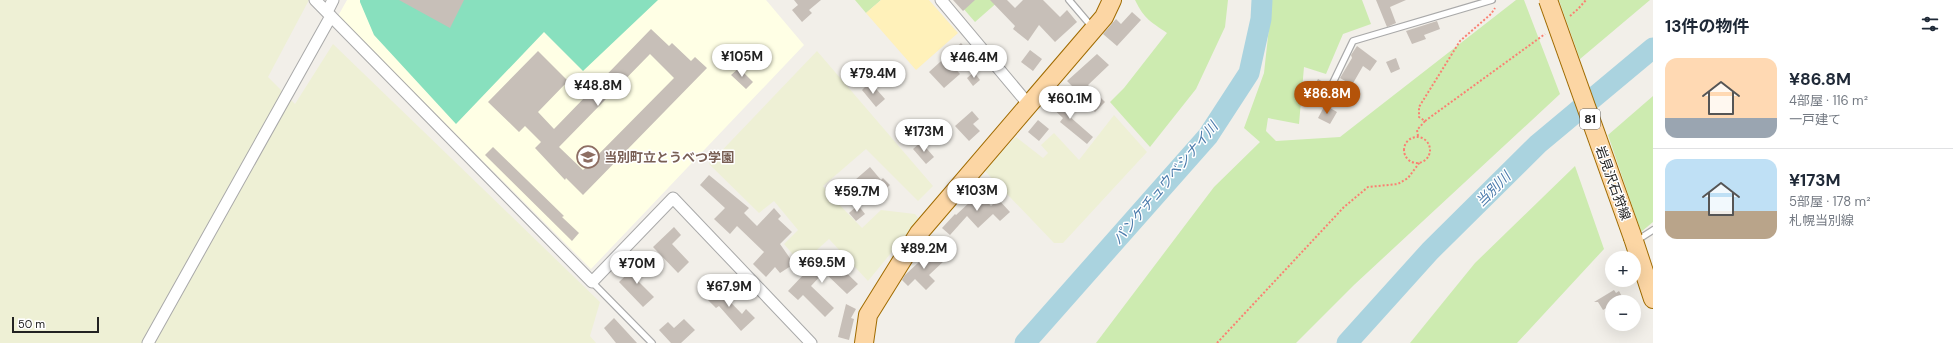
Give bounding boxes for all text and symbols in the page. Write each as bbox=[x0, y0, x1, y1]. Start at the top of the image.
icon: filters bbox=[1919, 13, 1941, 35]
text: 13件の物件 bbox=[1665, 15, 1749, 37]
pin: ¥105M bbox=[714, 44, 770, 78]
pin: ¥46.4M bbox=[941, 45, 1007, 79]
text: ¥105M bbox=[721, 48, 763, 65]
text: ¥46.4M bbox=[950, 49, 998, 66]
pin: ¥79.4M bbox=[840, 61, 906, 95]
text: ¥79.4M bbox=[850, 65, 896, 82]
text: ¥86.8M bbox=[1789, 68, 1851, 90]
pin: ¥48.8M bbox=[565, 73, 631, 107]
icon: home bbox=[1697, 74, 1745, 122]
text: ¥48.8M bbox=[574, 77, 622, 94]
pin: ¥86.8M bbox=[1294, 81, 1360, 115]
text: ¥86.8M bbox=[1303, 85, 1351, 102]
pin: ¥60.1M bbox=[1037, 86, 1103, 120]
text: ¥60.1M bbox=[1048, 90, 1092, 107]
text: 4部屋 · 116 m² bbox=[1789, 92, 1868, 109]
road number: 81 bbox=[1580, 109, 1600, 129]
text: 一戸建て bbox=[1789, 111, 1841, 128]
water label: パンケチュウベシナイ川 bbox=[1108, 116, 1223, 248]
pin: ¥173M bbox=[896, 119, 952, 153]
text: ¥173M bbox=[904, 123, 944, 140]
street label: 岩見沢石狩線 bbox=[1592, 143, 1634, 223]
school or university icon: 当別町立とうべつ学園 bbox=[575, 144, 601, 170]
place label: 当別町立とうべつ学園 bbox=[604, 149, 734, 166]
water label: 当別川 bbox=[1472, 166, 1516, 210]
text: ¥173M bbox=[1789, 169, 1841, 191]
icon: home bbox=[1697, 175, 1745, 223]
pin: ¥103M bbox=[949, 178, 1005, 212]
pin: ¥59.7M bbox=[824, 179, 890, 213]
text: ¥103M bbox=[956, 182, 998, 199]
text: ¥59.7M bbox=[834, 183, 880, 200]
text: 5部屋 · 178 m² bbox=[1789, 193, 1870, 210]
text: 札幌当別線 bbox=[1789, 212, 1854, 229]
pin: ¥89.2M bbox=[891, 236, 957, 270]
text: ¥89.2M bbox=[901, 240, 947, 257]
pin: ¥69.5M bbox=[789, 250, 855, 284]
pin: ¥70M bbox=[613, 251, 661, 285]
map controls bbox=[1605, 251, 1641, 331]
button: + bbox=[1605, 251, 1641, 287]
text: ¥69.5M bbox=[798, 254, 846, 271]
text: ¥70M bbox=[619, 255, 655, 272]
pin: ¥67.9M bbox=[696, 274, 762, 308]
text: ¥67.9M bbox=[706, 278, 752, 295]
button: − bbox=[1605, 295, 1641, 331]
scale bar bbox=[12, 315, 99, 334]
text: 50 m bbox=[18, 317, 45, 331]

